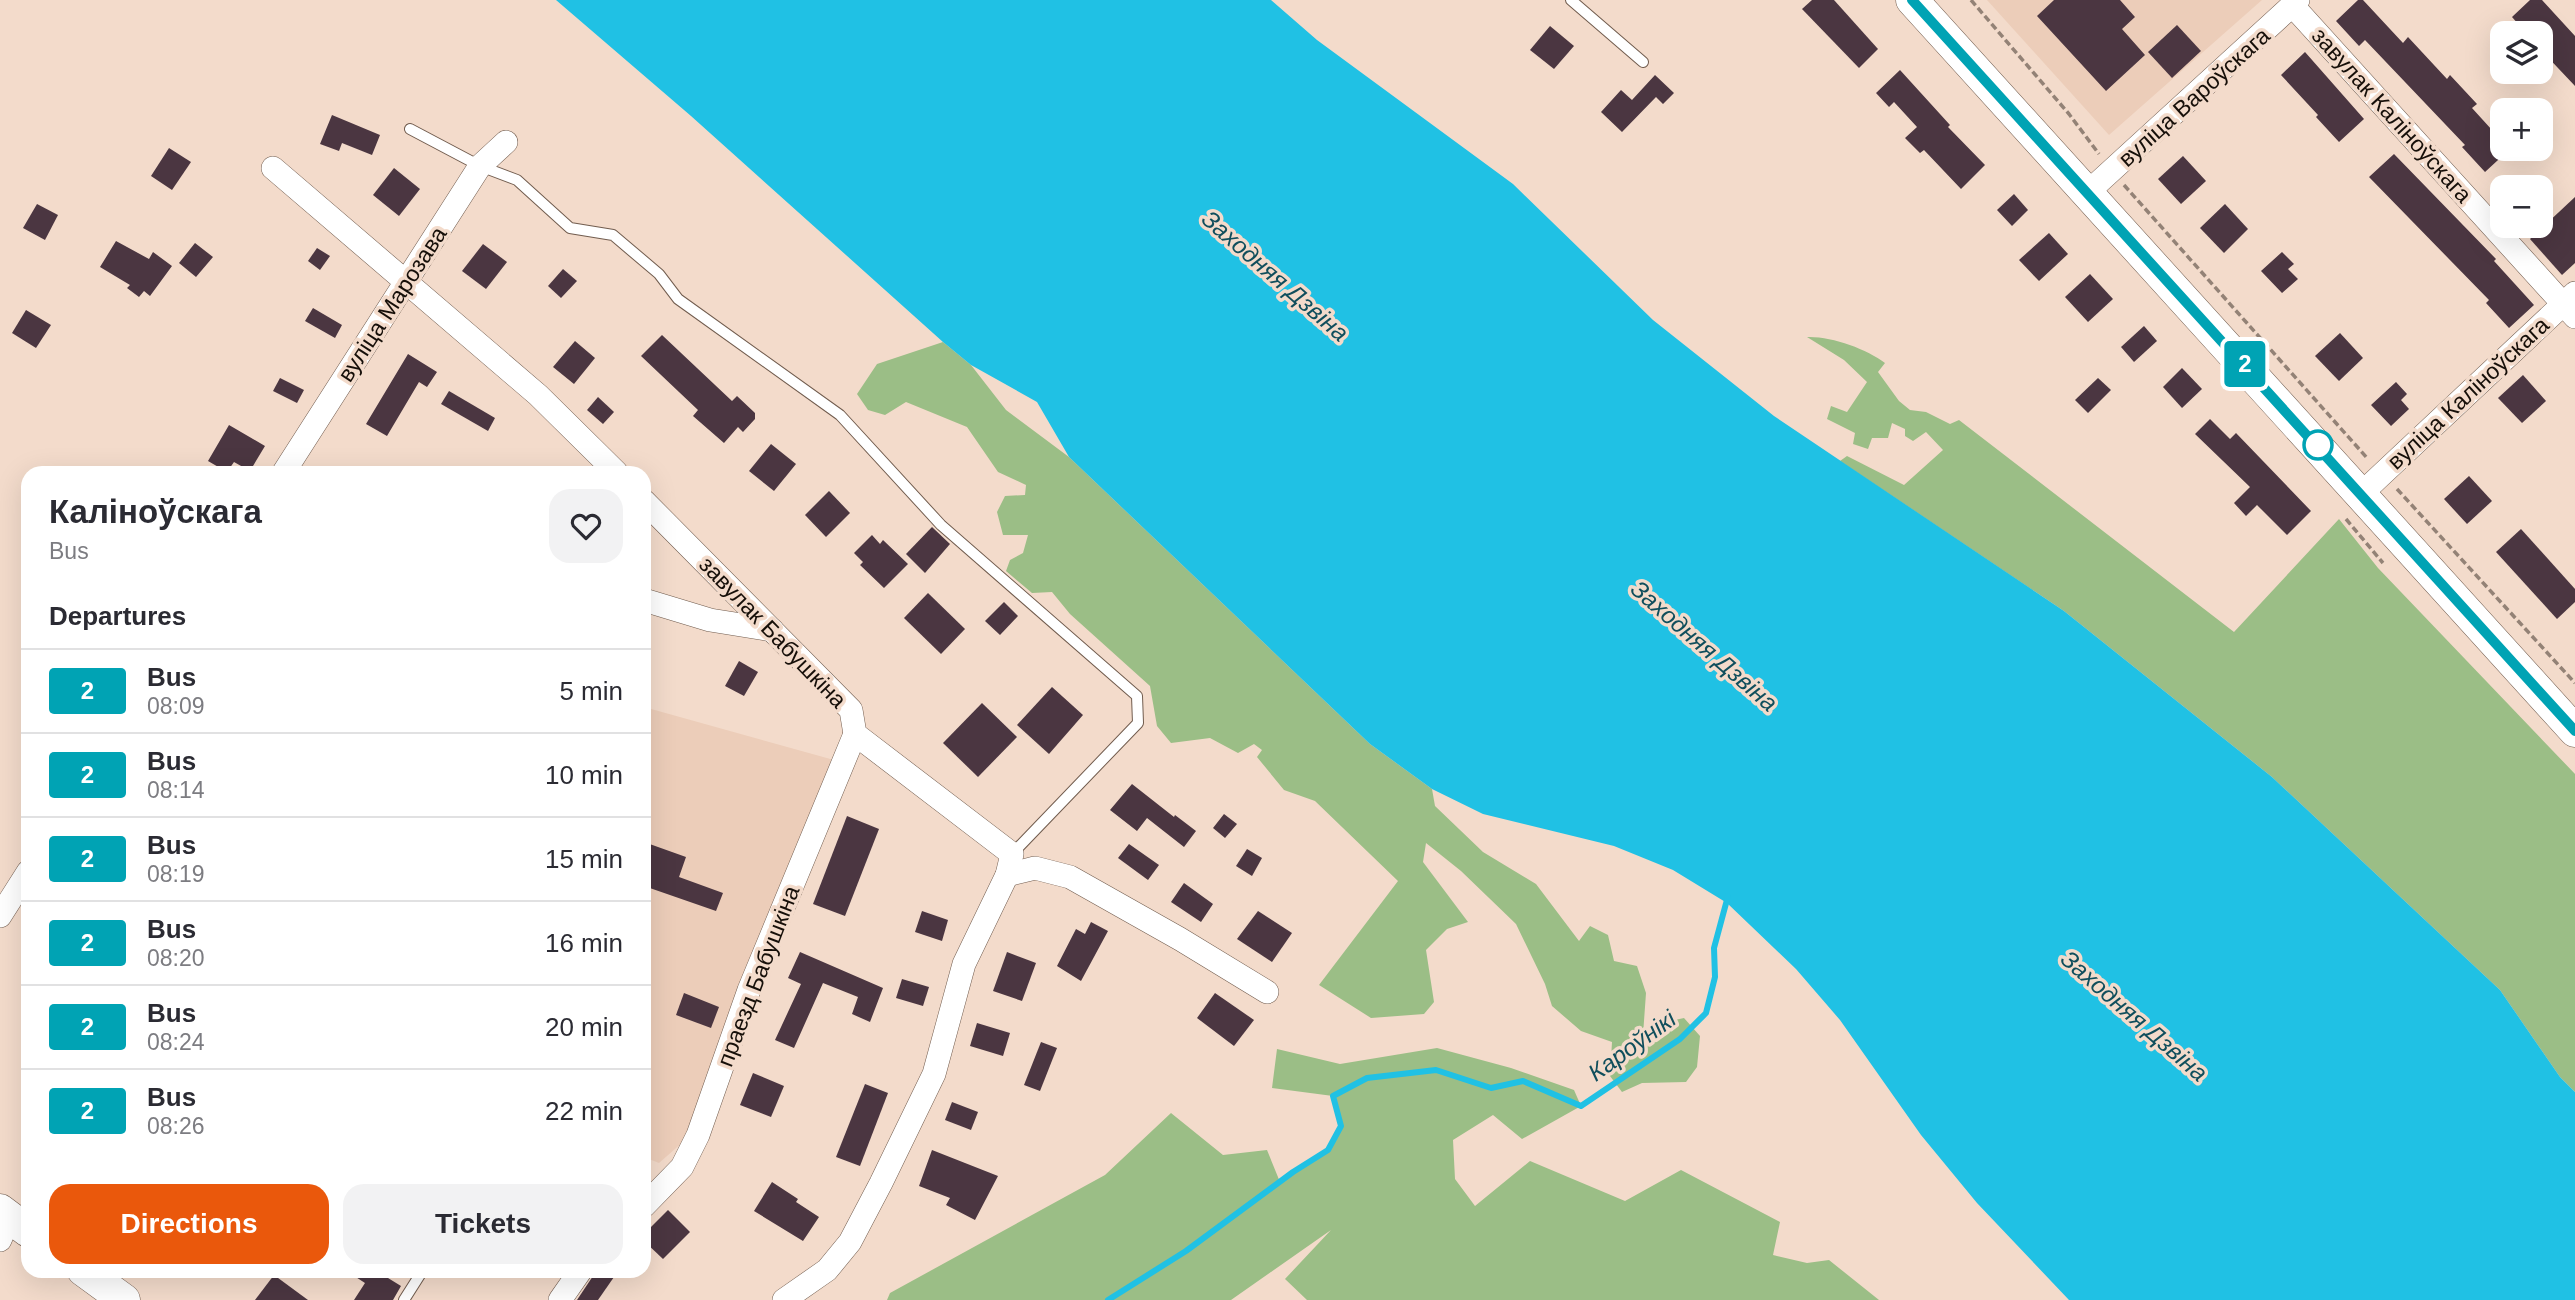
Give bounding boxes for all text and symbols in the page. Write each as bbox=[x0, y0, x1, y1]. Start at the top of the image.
map controls bbox=[2490, 21, 2553, 238]
button: layers bbox=[2490, 21, 2553, 84]
street label: вуліца Вароўскага bbox=[2113, 22, 2275, 172]
street label: завулак Каліноўскага bbox=[2307, 22, 2477, 208]
button: + bbox=[2490, 98, 2553, 161]
button: − bbox=[2490, 175, 2553, 238]
water label: Заходняя Дзвіна bbox=[1197, 205, 1354, 346]
street label: вуліца Марозава bbox=[332, 222, 452, 386]
street label: вуліца Каліноўскага bbox=[2382, 311, 2554, 474]
line badge: 2 bbox=[2222, 341, 2268, 387]
text: 2 bbox=[2238, 350, 2252, 377]
unlabelled marker bbox=[2303, 430, 2333, 460]
button: heart bbox=[549, 489, 623, 563]
text: Каліноўскага bbox=[49, 493, 262, 530]
text: Bus bbox=[49, 538, 89, 564]
street label: завулак Бабушкіна bbox=[694, 551, 852, 713]
water label: Заходняя Дзвіна bbox=[1626, 575, 1783, 716]
text: Departures bbox=[49, 601, 186, 631]
text: Bus bbox=[147, 662, 196, 692]
text: 5 min bbox=[559, 676, 623, 706]
text: 2 bbox=[81, 677, 94, 704]
text: 08:09 bbox=[147, 693, 205, 719]
text: Bus bbox=[147, 746, 196, 776]
text: 10 min bbox=[545, 760, 623, 790]
text: 2 bbox=[81, 761, 94, 788]
text: 08:14 bbox=[147, 777, 205, 803]
text: Bus bbox=[147, 830, 196, 860]
text: 15 min bbox=[545, 844, 623, 874]
text: 2 bbox=[81, 845, 94, 872]
text: 08:19 bbox=[147, 861, 205, 887]
street label: праезд Бабушкіна bbox=[712, 882, 804, 1070]
text: Bus bbox=[147, 914, 196, 944]
text: 16 min bbox=[545, 928, 623, 958]
text: 2 bbox=[81, 929, 94, 956]
text: 08:20 bbox=[147, 945, 205, 971]
water label: Заходняя Дзвіна bbox=[2056, 945, 2213, 1086]
text: Bus bbox=[147, 998, 196, 1028]
water label: Кароўнікі bbox=[1583, 1004, 1681, 1086]
text: 20 min bbox=[545, 1012, 623, 1042]
text: 2 bbox=[81, 1013, 94, 1040]
text: 08:24 bbox=[147, 1029, 205, 1055]
text: Bus bbox=[147, 1082, 196, 1112]
text: 22 min bbox=[545, 1096, 623, 1126]
text: 2 bbox=[81, 1097, 94, 1124]
text: 08:26 bbox=[147, 1113, 205, 1139]
button: Directions bbox=[49, 1184, 329, 1264]
button: Tickets bbox=[343, 1184, 623, 1264]

